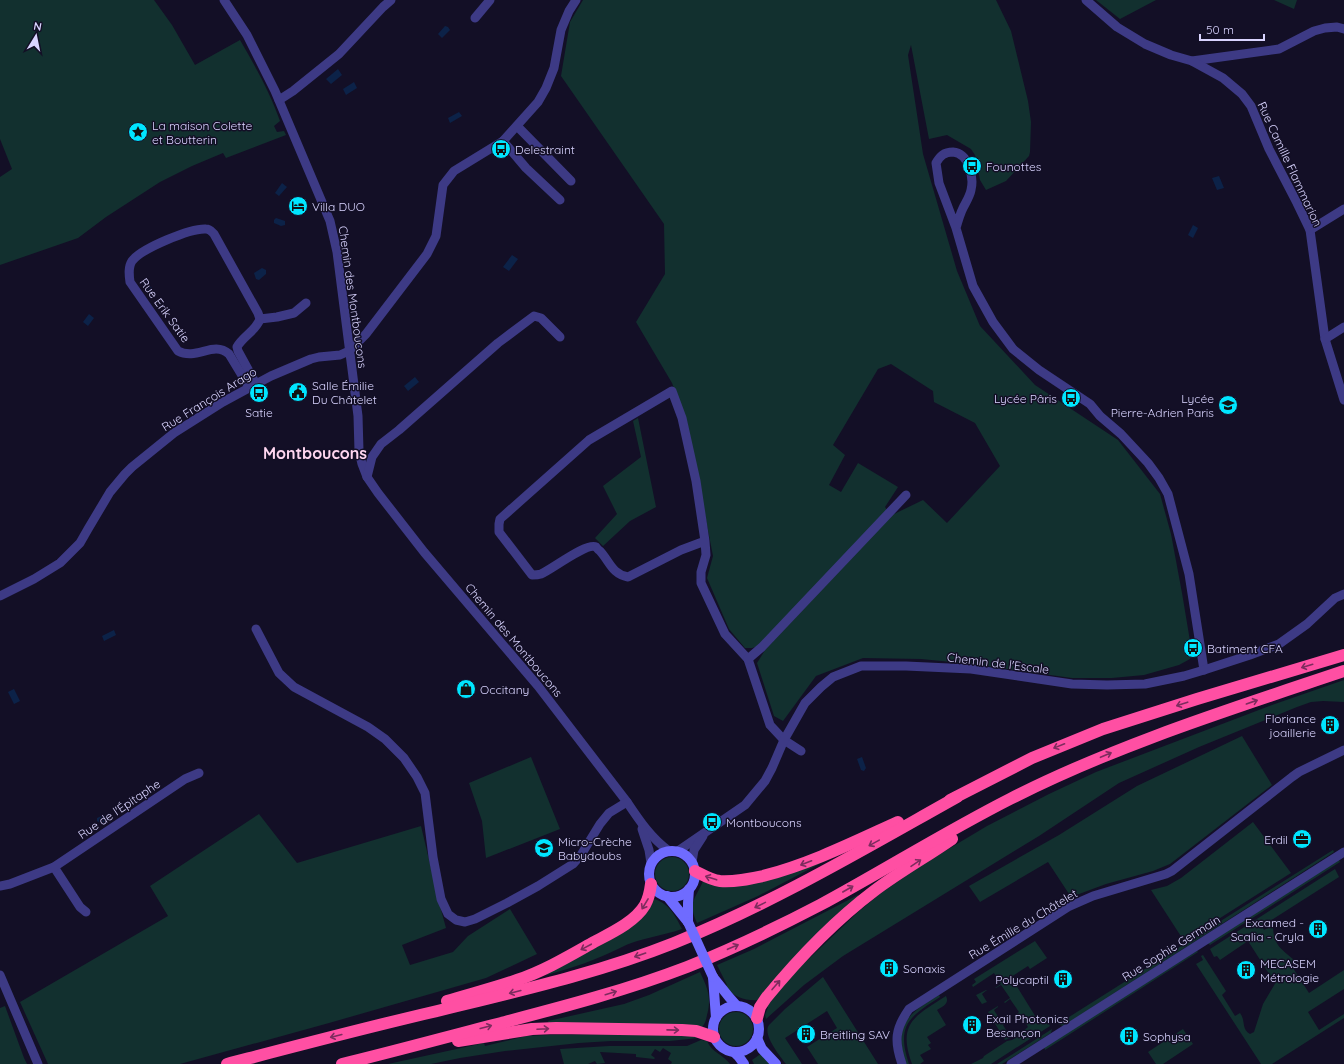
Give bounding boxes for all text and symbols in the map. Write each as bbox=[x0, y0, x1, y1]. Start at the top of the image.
north arrow bbox=[16, 16, 56, 56]
scale bar bbox=[1200, 16, 1264, 42]
text: N bbox=[33, 19, 43, 34]
text: 50 m bbox=[1206, 22, 1234, 37]
street label: Rue Camille Flammarion bbox=[1254, 99, 1326, 229]
place label: La maison Colette et Boutterin bbox=[152, 118, 252, 147]
place icon: La maison Colette et Boutterin bbox=[127, 121, 149, 143]
bus stop icon: Delestraint bbox=[490, 138, 512, 160]
place label: Delestraint bbox=[515, 142, 575, 157]
bus stop icon: Founottes bbox=[961, 155, 983, 177]
place label: Founottes bbox=[986, 159, 1042, 174]
hotel icon: Villa DUO bbox=[287, 195, 309, 217]
place label: Villa DUO bbox=[312, 199, 365, 214]
street label: Chemin des Montboucons bbox=[336, 225, 370, 370]
street label: Rue Erik Satie bbox=[137, 275, 194, 345]
street label: Rue François Arago bbox=[159, 364, 259, 434]
place label: Salle Émilie Du Châtelet bbox=[312, 378, 377, 407]
public building icon: Salle Émilie Du Châtelet bbox=[287, 381, 309, 403]
bus stop icon: Satie bbox=[248, 382, 270, 404]
bus stop icon: Lycée Pâris bbox=[1060, 387, 1082, 409]
place label: Lycée Pâris bbox=[994, 391, 1057, 406]
place label: Lycée Pierre-Adrien Paris bbox=[1111, 391, 1214, 420]
school or university icon: Lycée Pierre-Adrien Paris bbox=[1217, 394, 1239, 416]
place label: Satie bbox=[245, 405, 273, 420]
district label: Montboucons bbox=[263, 443, 367, 463]
street label: Chemin des Montboucons bbox=[462, 580, 566, 700]
bus stop icon: Batiment CFA bbox=[1182, 637, 1204, 659]
place label: Batiment CFA bbox=[1207, 641, 1283, 656]
street label: Chemin de l'Escale bbox=[946, 649, 1050, 677]
one-way arrow bbox=[1300, 663, 1313, 670]
shop icon: Occitany bbox=[455, 678, 477, 700]
place label: Occitany bbox=[480, 682, 529, 697]
one-way arrow bbox=[1245, 698, 1258, 705]
one-way arrow bbox=[1176, 701, 1189, 708]
place label: Floriance joaillerie bbox=[1265, 711, 1316, 740]
building icon: Floriance joaillerie bbox=[1319, 714, 1341, 736]
one-way arrow bbox=[1054, 743, 1066, 751]
one-way arrow bbox=[1100, 750, 1112, 758]
street label: Rue de l'Épitaphe bbox=[75, 776, 163, 842]
bus stop icon: Montboucons bbox=[701, 811, 723, 833]
place label: Montboucons bbox=[726, 815, 802, 830]
office icon: Erdil bbox=[1291, 828, 1313, 850]
place label: Erdil bbox=[1264, 832, 1288, 847]
place label: Micro-Crèche Babydoubs bbox=[558, 834, 632, 863]
school or university icon: Micro-Crèche Babydoubs bbox=[533, 837, 555, 859]
one-way arrow bbox=[868, 840, 880, 848]
one-way arrow bbox=[800, 859, 812, 867]
one-way arrow bbox=[910, 859, 921, 867]
one-way arrow bbox=[706, 874, 718, 882]
one-way arrow bbox=[842, 884, 854, 892]
street label: Rue Émilie du Châtelet bbox=[966, 886, 1080, 962]
one-way arrow bbox=[640, 898, 648, 910]
one-way arrow bbox=[754, 902, 766, 909]
street label: Rue Sophie Germain bbox=[1119, 912, 1223, 984]
place label: Excamed - Scalia - Cryla bbox=[1231, 915, 1304, 944]
building icon: Excamed - Scalia - Cryla bbox=[1307, 918, 1329, 940]
one-way arrow bbox=[726, 943, 738, 951]
one-way arrow bbox=[580, 944, 592, 951]
one-way arrow bbox=[634, 952, 646, 960]
place label: MECASEM Métrologie bbox=[1260, 956, 1319, 985]
building icon: Sonaxis bbox=[878, 957, 900, 979]
building icon: MECASEM Métrologie bbox=[1235, 959, 1257, 981]
place label: Sonaxis bbox=[903, 961, 946, 976]
building icon: Polycaptil bbox=[1052, 968, 1074, 990]
place label: Polycaptil bbox=[995, 972, 1049, 987]
one-way arrow bbox=[772, 980, 781, 990]
one-way arrow bbox=[509, 989, 522, 997]
one-way arrow bbox=[604, 989, 617, 996]
place label: Exail Photonics Besançon bbox=[986, 1011, 1069, 1040]
building icon: Exail Photonics Besançon bbox=[961, 1014, 983, 1036]
one-way arrow bbox=[479, 1023, 492, 1030]
building icon: Breitling SAV bbox=[795, 1023, 817, 1045]
one-way arrow bbox=[536, 1025, 549, 1032]
building icon: Sophysa bbox=[1118, 1025, 1140, 1047]
one-way arrow bbox=[666, 1026, 679, 1033]
place label: Breitling SAV bbox=[820, 1027, 890, 1042]
place label: Sophysa bbox=[1143, 1029, 1191, 1044]
one-way arrow bbox=[330, 1033, 343, 1040]

